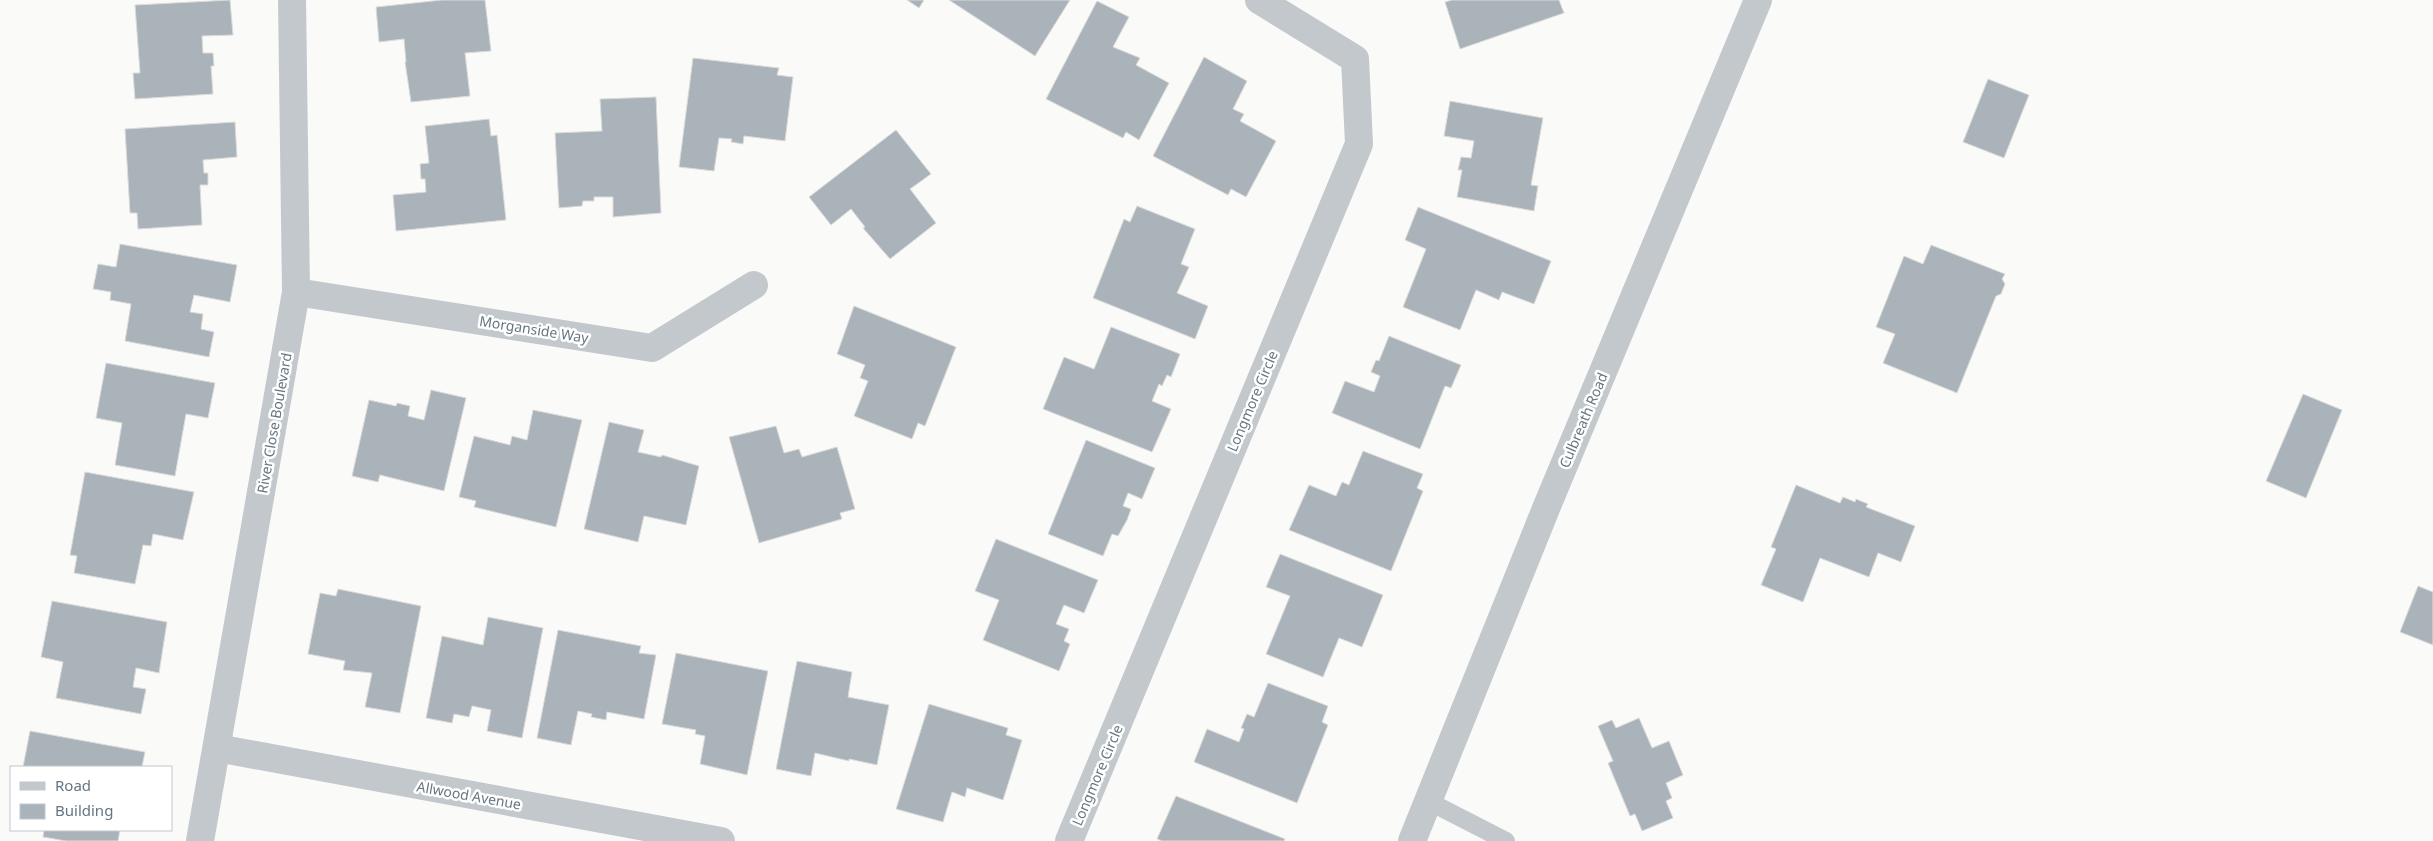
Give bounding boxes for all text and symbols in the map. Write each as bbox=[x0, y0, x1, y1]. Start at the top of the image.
street label: Morganside Way bbox=[478, 311, 591, 347]
street label: Longmore Circle bbox=[1222, 348, 1282, 454]
street label: River Close Boulevard bbox=[252, 351, 296, 495]
street label: Culbreath Road bbox=[1554, 369, 1612, 471]
street label: Longmore Circle bbox=[1067, 722, 1127, 828]
legend bbox=[10, 766, 172, 831]
text: Road bbox=[55, 775, 91, 795]
street label: Allwood Avenue bbox=[415, 776, 523, 814]
text: Building bbox=[55, 800, 113, 820]

